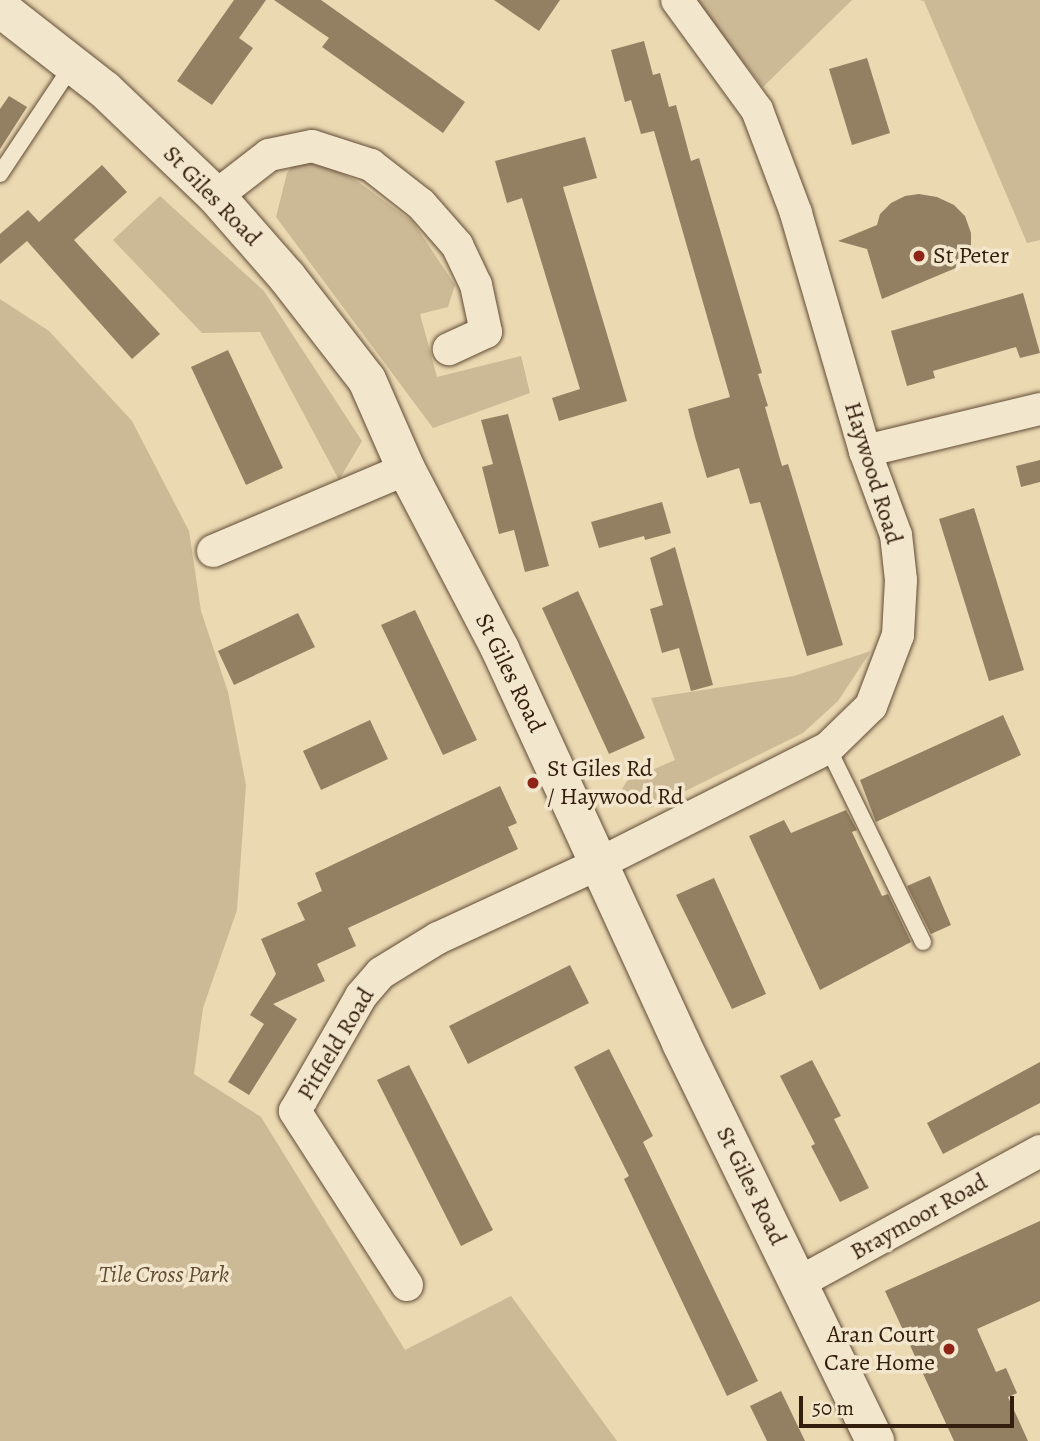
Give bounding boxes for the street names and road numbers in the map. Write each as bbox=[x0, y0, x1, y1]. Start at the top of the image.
street label: St Giles Road bbox=[157, 140, 267, 252]
street label: Haywood Road bbox=[838, 398, 908, 548]
street label: St Giles Road bbox=[469, 609, 551, 737]
street label: Pitfield Road bbox=[291, 983, 381, 1105]
street label: St Giles Road bbox=[710, 1122, 792, 1250]
street label: Braymoor Road bbox=[845, 1167, 993, 1267]

